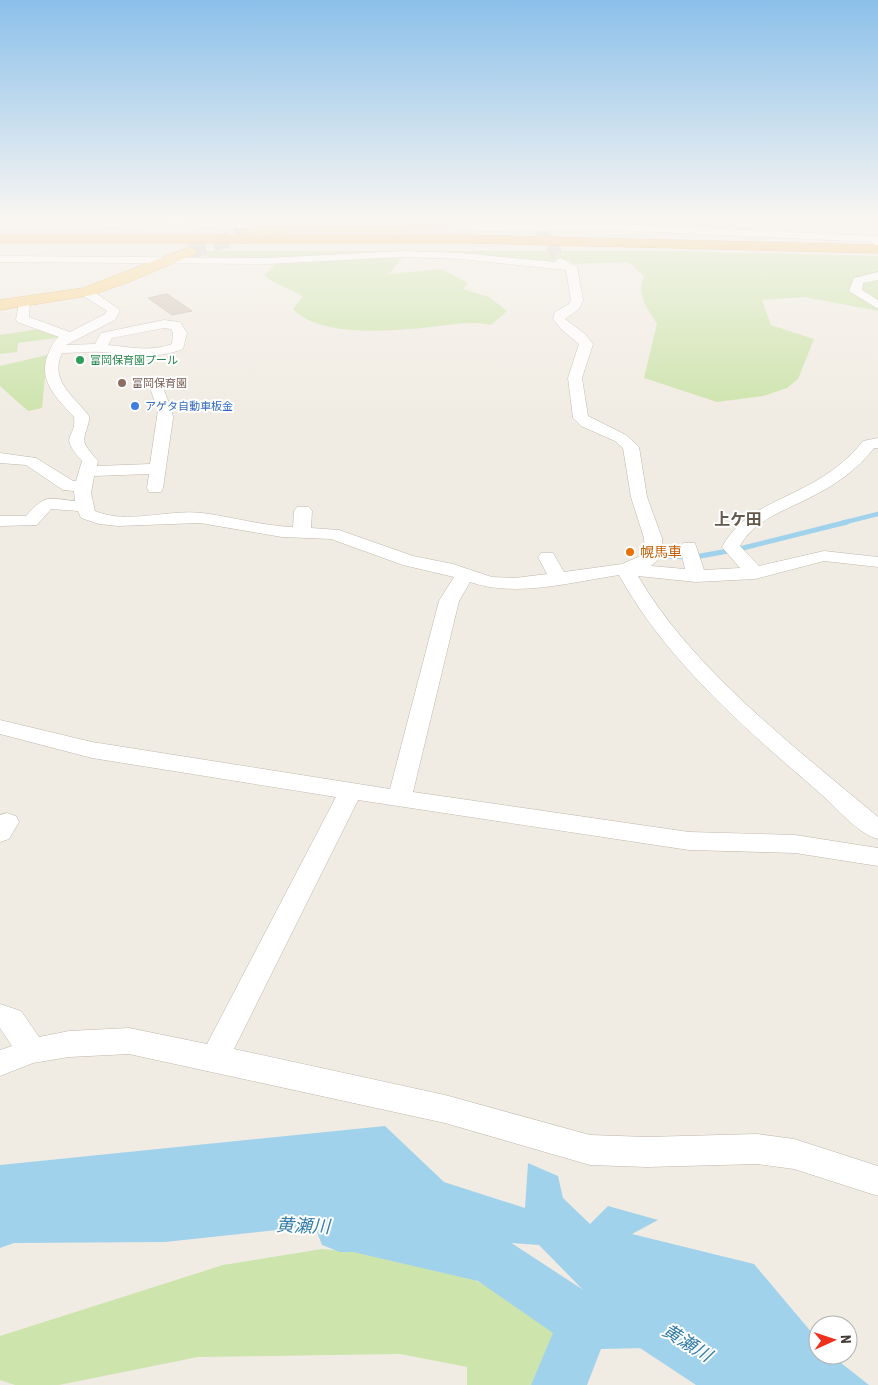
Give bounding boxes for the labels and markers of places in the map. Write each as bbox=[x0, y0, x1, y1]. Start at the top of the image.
marker: 富岡保育園プール bbox=[74, 354, 86, 366]
place label: 富岡保育園プール bbox=[90, 354, 178, 367]
marker: 富岡保育園 bbox=[116, 377, 128, 389]
place label: 富岡保育園 bbox=[132, 377, 187, 390]
marker: アゲタ自動車板金 bbox=[129, 400, 141, 412]
place label: アゲタ自動車板金 bbox=[145, 400, 233, 413]
place label: 幌馬車 bbox=[640, 544, 682, 560]
marker: 幌馬車 bbox=[624, 546, 636, 558]

